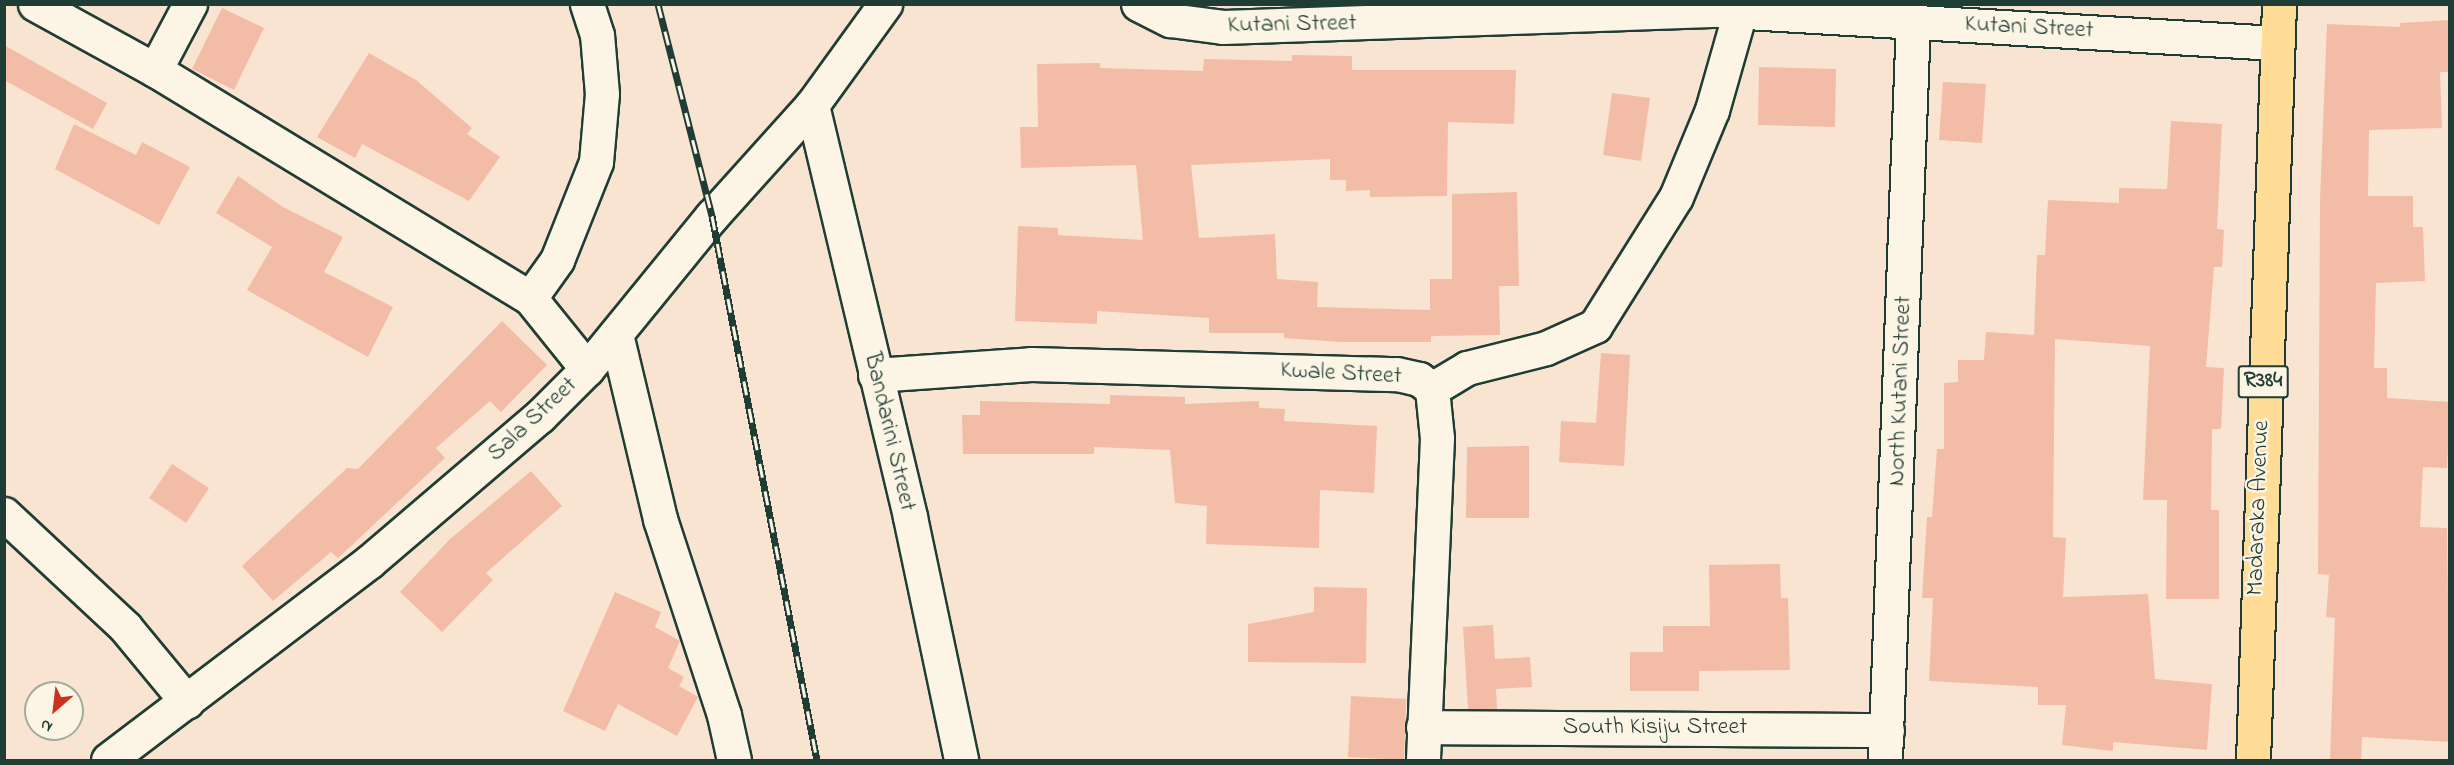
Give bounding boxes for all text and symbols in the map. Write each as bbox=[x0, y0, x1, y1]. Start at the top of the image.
street label: Kutani Street bbox=[1227, 9, 1357, 41]
street label: Kutani Street bbox=[1964, 10, 2094, 46]
street label: North Kutani Street bbox=[1883, 295, 1919, 487]
street label: Bandarini Street bbox=[857, 350, 921, 514]
street label: Kwale Street bbox=[1280, 356, 1402, 392]
road number: R384 bbox=[2238, 363, 2288, 401]
street label: Sala Street bbox=[482, 371, 584, 469]
street label: Madaraka Avenue bbox=[2242, 420, 2276, 596]
north arrow bbox=[24, 681, 84, 741]
text: N bbox=[36, 712, 57, 738]
street label: South Kisiju Street bbox=[1563, 714, 1747, 742]

